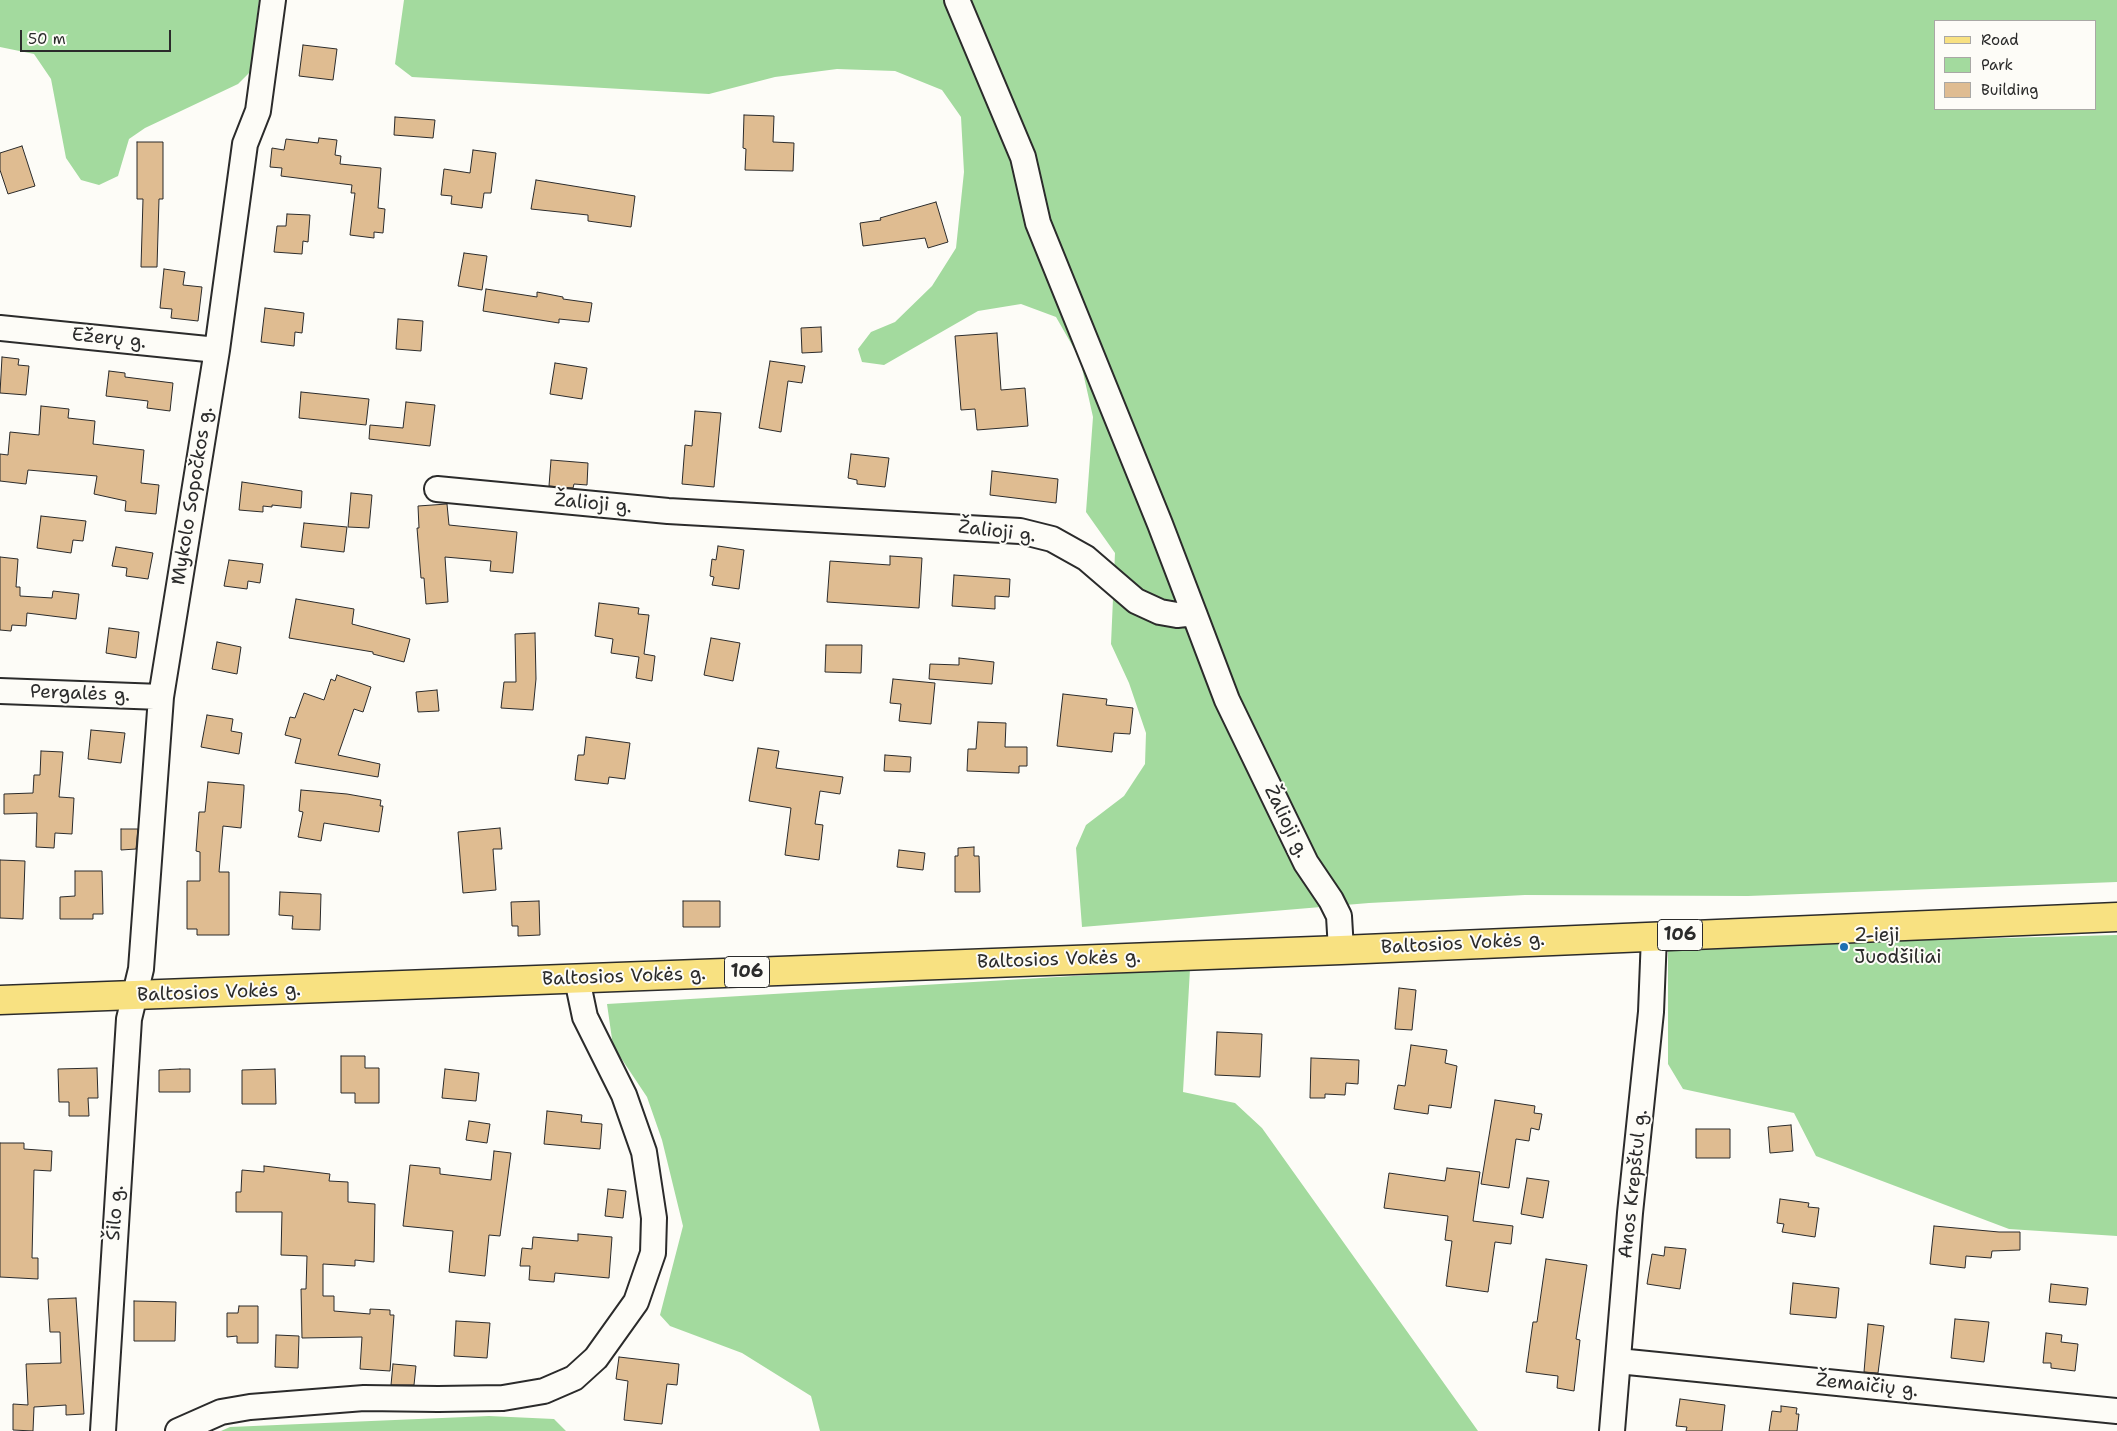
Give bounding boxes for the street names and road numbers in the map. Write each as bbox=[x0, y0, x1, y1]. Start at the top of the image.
street label: Ežerų g. bbox=[71, 324, 147, 354]
street label: Mykolo Sopočkos g. bbox=[168, 405, 218, 587]
street label: Žalioji g. bbox=[553, 489, 633, 519]
street label: Žalioji g. bbox=[957, 516, 1037, 548]
street label: Pergalės g. bbox=[29, 681, 131, 707]
street label: Žalioji g. bbox=[1259, 782, 1313, 862]
road number: 106 bbox=[1658, 920, 1702, 950]
street label: Baltosios Vokės g. bbox=[1380, 928, 1546, 960]
street label: Baltosios Vokės g. bbox=[977, 946, 1141, 974]
road number: 106 bbox=[724, 956, 770, 988]
street label: Baltosios Vokės g. bbox=[542, 963, 706, 991]
street label: Baltosios Vokės g. bbox=[137, 979, 301, 1007]
street label: Anos Krepštul g. bbox=[1615, 1108, 1653, 1260]
street label: Šilo g. bbox=[103, 1185, 129, 1241]
street label: Žemaičių g. bbox=[1815, 1369, 1919, 1403]

